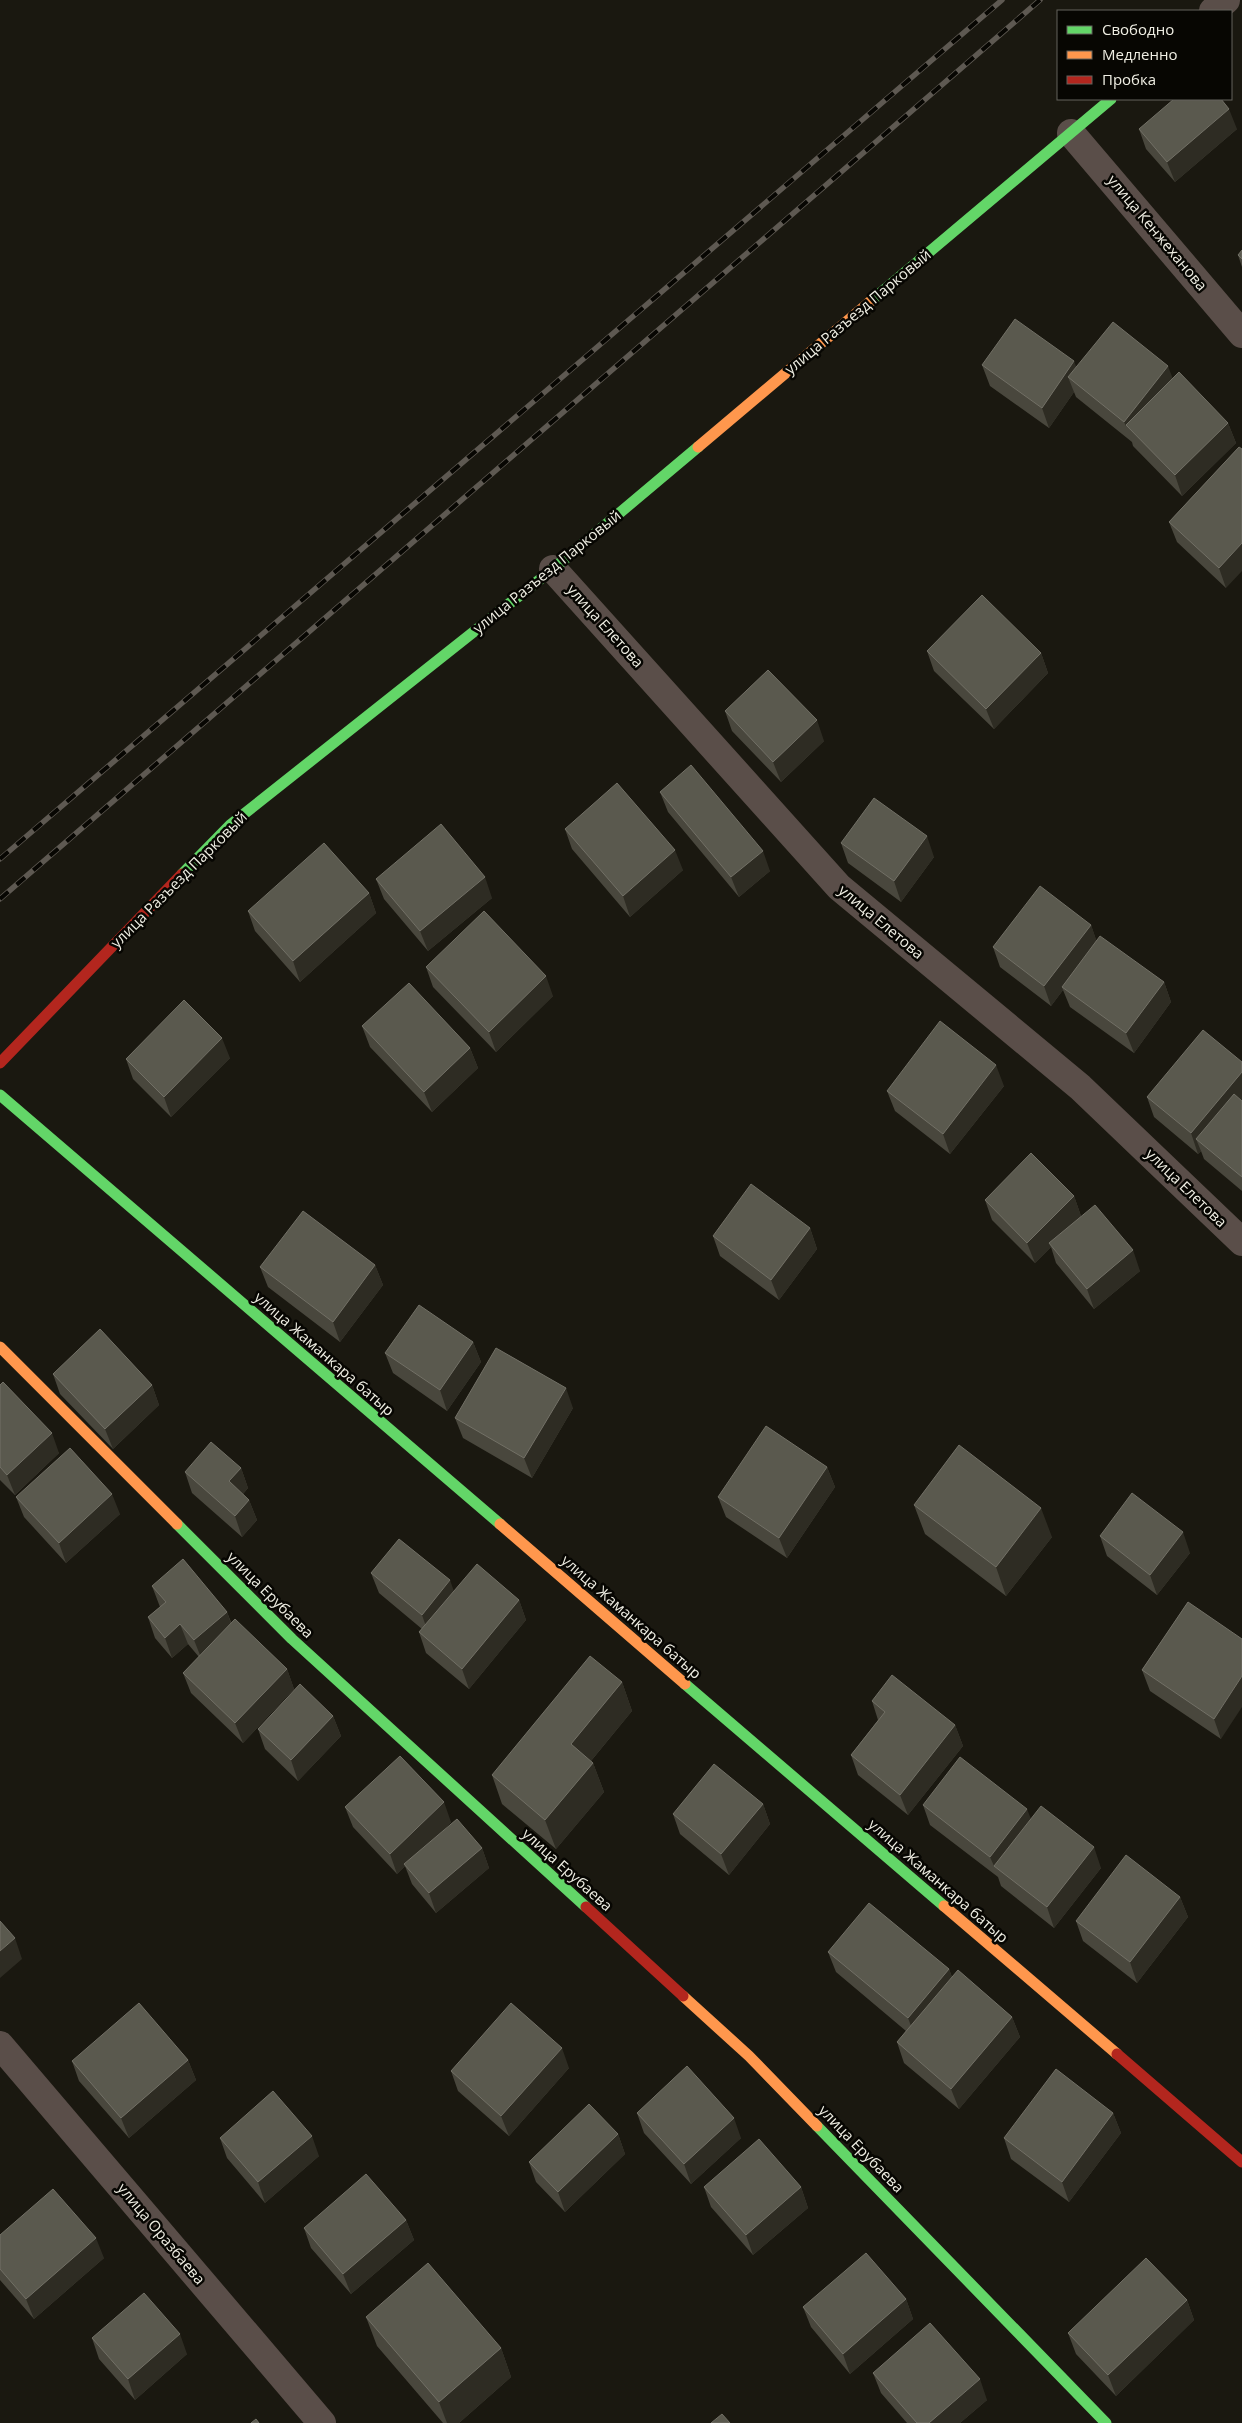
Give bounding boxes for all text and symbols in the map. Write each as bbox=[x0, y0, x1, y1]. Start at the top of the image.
legend bbox=[1057, 10, 1232, 100]
text: Свободно bbox=[1102, 19, 1174, 39]
text: Медленно bbox=[1102, 44, 1178, 64]
text: Пробка bbox=[1102, 69, 1156, 89]
street label: улица Кенжеханова bbox=[1103, 170, 1212, 294]
street label: улица Разъезд Парковый bbox=[780, 244, 935, 378]
street label: улица Разъезд Парковый bbox=[468, 505, 625, 637]
street label: улица Елетова bbox=[563, 579, 649, 671]
street label: улица Разъезд Парковый bbox=[106, 807, 251, 952]
street label: улица Елетова bbox=[835, 880, 929, 963]
street label: улица Елетова bbox=[1142, 1143, 1232, 1231]
street label: улица Жаманкара батыр bbox=[250, 1287, 399, 1420]
street label: улица Ерубаева bbox=[223, 1547, 318, 1642]
street label: улица Жаманкара батыр bbox=[557, 1550, 706, 1683]
street label: улица Жаманкара батыр bbox=[864, 1814, 1013, 1947]
street label: улица Ерубаева bbox=[518, 1823, 617, 1915]
street label: улица Ерубаева bbox=[815, 2100, 909, 2197]
street label: улица Оразбаева bbox=[114, 2179, 210, 2288]

